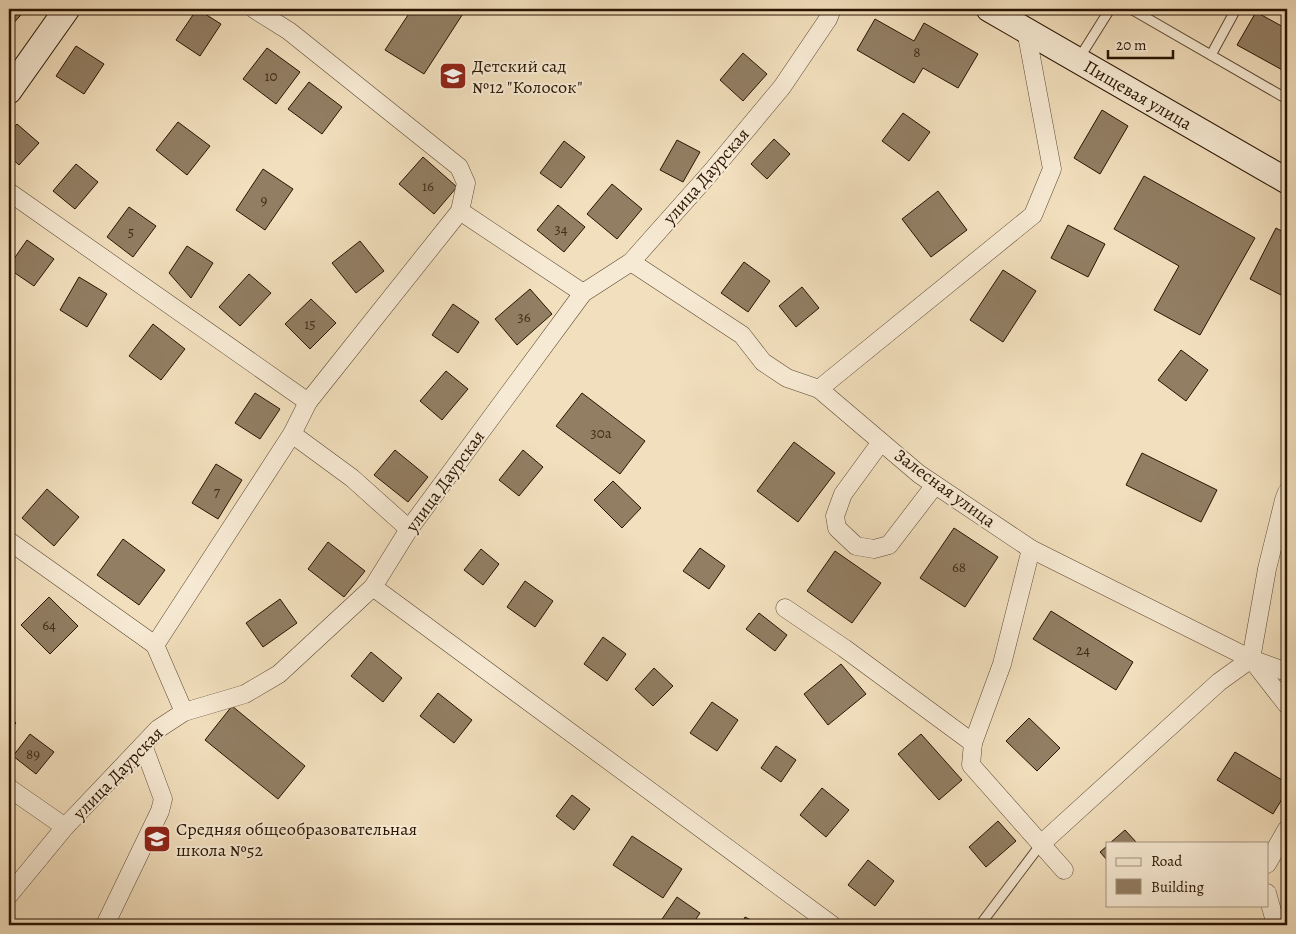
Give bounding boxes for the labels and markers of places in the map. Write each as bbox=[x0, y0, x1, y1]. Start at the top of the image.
place label: Детский сад №12 "Колосок" bbox=[472, 54, 583, 99]
school or university icon: Детский сад №12 "Колосок" bbox=[438, 61, 468, 91]
place label: Средняя общеобразовательная школа №52 bbox=[176, 817, 417, 862]
school or university icon: Средняя общеобразовательная школа №52 bbox=[142, 824, 172, 854]

